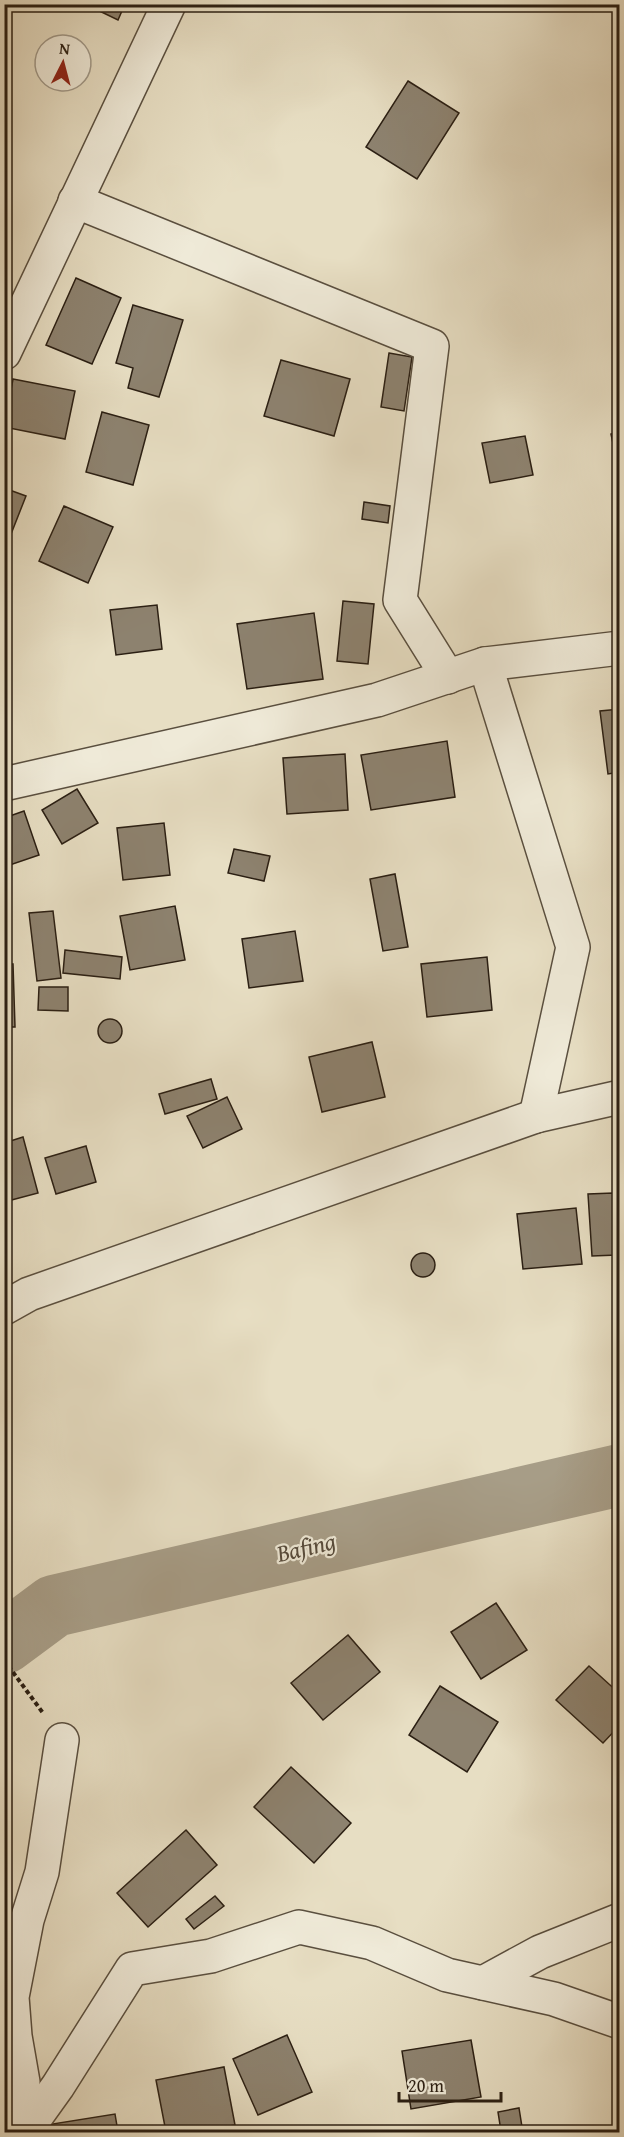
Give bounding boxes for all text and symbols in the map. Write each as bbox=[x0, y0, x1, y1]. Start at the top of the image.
north arrow bbox=[33, 33, 93, 93]
text: N bbox=[58, 36, 71, 61]
water label: Bafing bbox=[272, 1523, 339, 1571]
scale bar bbox=[399, 2065, 501, 2103]
text: 20 m bbox=[408, 2072, 444, 2099]

